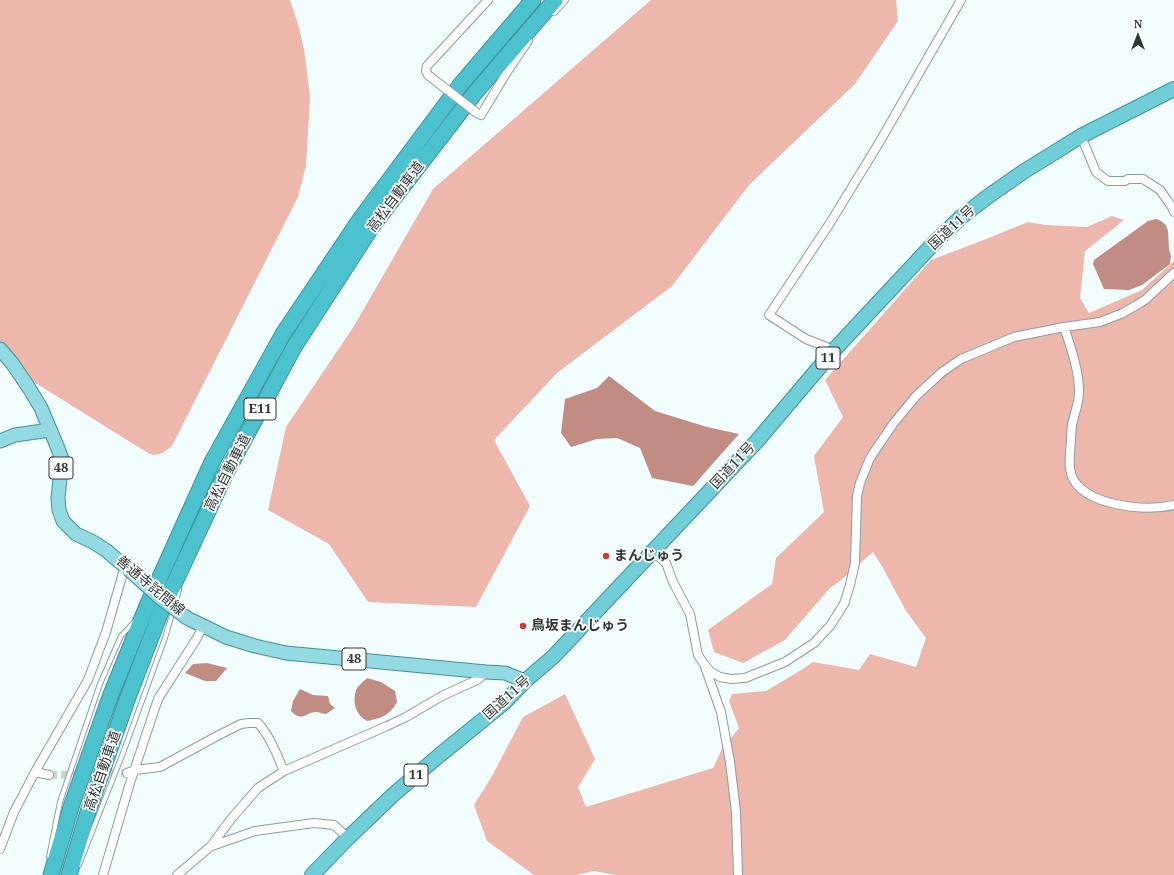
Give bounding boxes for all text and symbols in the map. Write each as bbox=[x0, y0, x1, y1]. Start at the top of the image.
north arrow bbox=[1118, 16, 1158, 56]
text: N bbox=[1134, 16, 1142, 31]
street label: 高松自動車道 bbox=[364, 158, 428, 236]
street label: 国道11号 bbox=[925, 202, 979, 254]
road number: 11 bbox=[816, 347, 840, 369]
road number: E11 bbox=[244, 398, 276, 420]
street label: 高松自動車道 bbox=[201, 432, 255, 514]
street label: 国道11号 bbox=[707, 439, 759, 493]
road number: 48 bbox=[49, 457, 73, 479]
place label: まんじゅう bbox=[614, 548, 684, 564]
marker: まんじゅう bbox=[601, 551, 611, 561]
street label: 善通寺詫間線 bbox=[112, 553, 188, 619]
place label: 鳥坂まんじゅう bbox=[531, 618, 629, 634]
marker: 鳥坂まんじゅう bbox=[518, 621, 528, 631]
road number: 48 bbox=[342, 648, 366, 670]
street label: 国道11号 bbox=[480, 672, 534, 724]
street label: 高松自動車道 bbox=[81, 729, 125, 813]
road number: 11 bbox=[404, 764, 428, 786]

